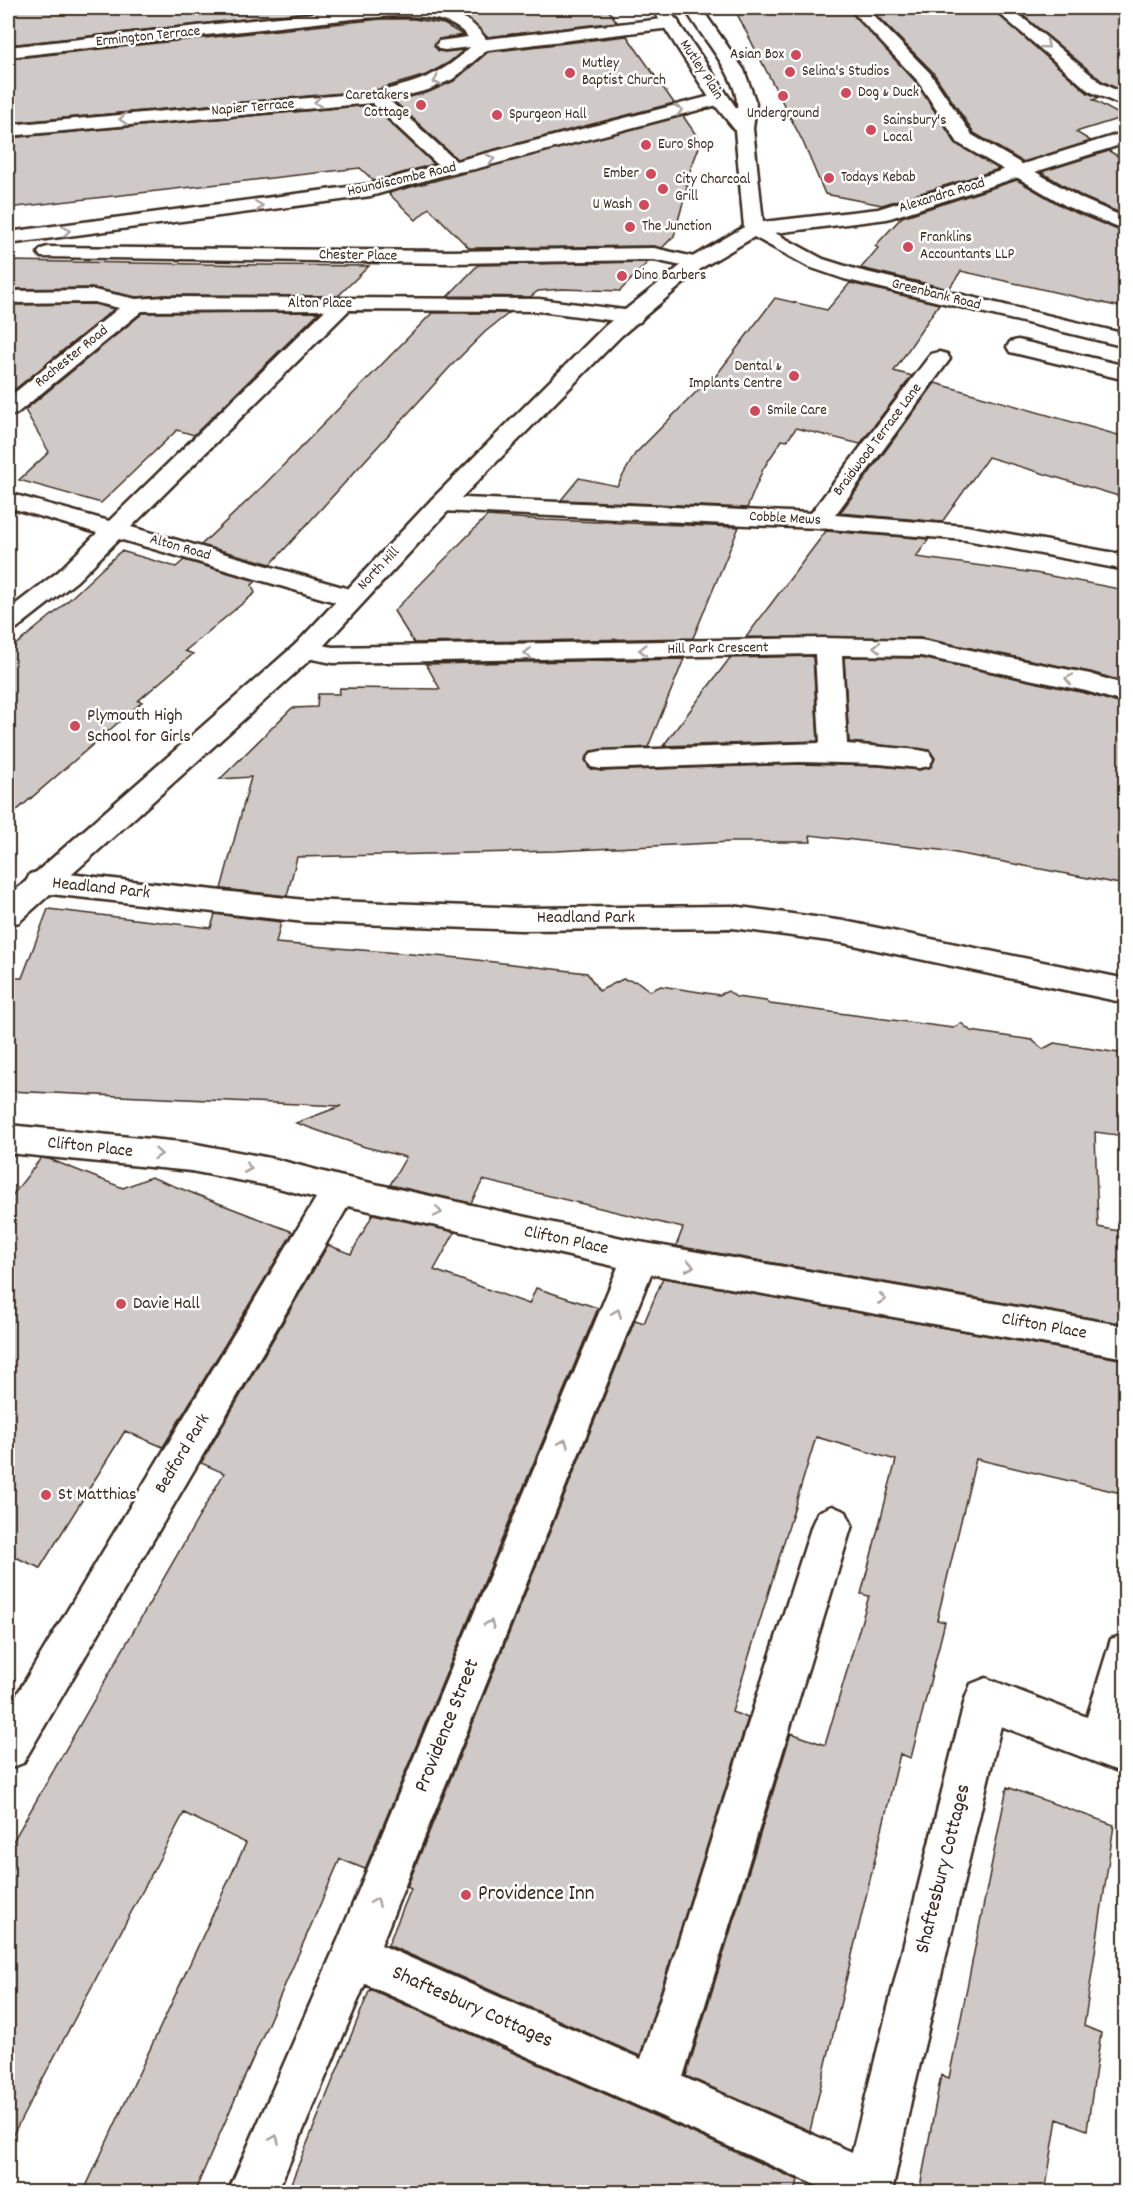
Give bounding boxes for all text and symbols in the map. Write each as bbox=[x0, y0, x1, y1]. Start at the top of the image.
street label: Ermington Terrace bbox=[95, 21, 202, 53]
street label: Mutley Plain bbox=[673, 36, 729, 104]
one-way arrow bbox=[1039, 38, 1050, 49]
place label: Asian Box bbox=[730, 44, 784, 66]
marker: Asian Box bbox=[789, 48, 803, 62]
place label: Mutley Baptist Church bbox=[582, 53, 666, 92]
place label: Selina's Studios bbox=[802, 61, 890, 83]
marker: Selina's Studios bbox=[783, 65, 797, 79]
marker: Mutley Baptist Church bbox=[563, 66, 577, 80]
one-way arrow bbox=[432, 73, 443, 85]
place label: Dog & Duck bbox=[858, 82, 919, 104]
place label: Caretakers Cottage bbox=[345, 85, 409, 124]
marker: Dog & Duck bbox=[839, 86, 853, 100]
marker: Underground bbox=[776, 89, 790, 103]
street label: Napier Terrace bbox=[211, 93, 296, 123]
one-way arrow bbox=[313, 96, 322, 109]
marker: Caretakers Cottage bbox=[414, 98, 428, 112]
place label: Underground bbox=[747, 103, 819, 125]
place label: Spurgeon Hall bbox=[509, 104, 587, 126]
one-way arrow bbox=[673, 105, 684, 117]
marker: Spurgeon Hall bbox=[490, 108, 504, 122]
place label: Sainsbury's Local bbox=[883, 110, 947, 149]
one-way arrow bbox=[119, 112, 128, 125]
marker: Sainsbury's Local bbox=[864, 123, 878, 137]
place label: Euro Shop bbox=[658, 134, 714, 156]
marker: Euro Shop bbox=[639, 138, 653, 152]
one-way arrow bbox=[485, 154, 495, 167]
street label: Houndiscombe Road bbox=[345, 157, 459, 203]
place label: Ember bbox=[603, 163, 639, 185]
marker: Ember bbox=[644, 167, 658, 181]
place label: Todays Kebab bbox=[841, 167, 916, 189]
place label: City Charcoal Grill bbox=[675, 169, 751, 208]
marker: Todays Kebab bbox=[822, 171, 836, 185]
street label: Alexandra Road bbox=[896, 172, 988, 220]
marker: City Charcoal Grill bbox=[656, 182, 670, 196]
place label: U Wash bbox=[593, 194, 632, 216]
marker: U Wash bbox=[637, 198, 651, 212]
one-way arrow bbox=[254, 200, 264, 212]
place label: The Junction bbox=[642, 216, 712, 238]
marker: The Junction bbox=[623, 220, 637, 234]
one-way arrow bbox=[61, 225, 70, 237]
place label: Franklins Accountants LLP bbox=[920, 227, 1014, 266]
marker: Franklins Accountants LLP bbox=[901, 240, 915, 254]
street label: Chester Place bbox=[319, 244, 398, 268]
place label: Dino Barbers bbox=[634, 265, 706, 287]
marker: Dino Barbers bbox=[615, 269, 629, 283]
street label: Greenbank Road bbox=[889, 273, 983, 317]
street label: Alton Place bbox=[288, 293, 353, 315]
street label: Rochester Road bbox=[31, 320, 113, 394]
place label: Dental & Implants Centre bbox=[689, 356, 782, 395]
marker: Dental & Implants Centre bbox=[787, 369, 801, 383]
street label: Braidwood Terrace Lane bbox=[828, 379, 928, 501]
place label: Smile Care bbox=[767, 400, 827, 422]
marker: Smile Care bbox=[748, 404, 762, 418]
street label: Cobble Mews bbox=[748, 506, 822, 532]
street label: Alton Road bbox=[147, 529, 213, 567]
street label: North Hill bbox=[353, 542, 406, 596]
street label: Hill Park Crescent bbox=[667, 637, 769, 661]
one-way arrow bbox=[873, 641, 882, 654]
one-way arrow bbox=[639, 644, 648, 657]
one-way arrow bbox=[523, 646, 532, 659]
one-way arrow bbox=[1065, 673, 1075, 686]
place label: Plymouth High School for Girls bbox=[87, 704, 191, 750]
marker: Plymouth High School for Girls bbox=[68, 719, 82, 733]
street label: Headland Park bbox=[51, 871, 151, 907]
street label: Headland Park bbox=[537, 906, 635, 931]
street label: Clifton Place bbox=[46, 1131, 134, 1165]
one-way arrow bbox=[154, 1147, 163, 1160]
one-way arrow bbox=[243, 1161, 253, 1174]
one-way arrow bbox=[433, 1205, 443, 1218]
street label: Clifton Place bbox=[521, 1220, 611, 1262]
one-way arrow bbox=[686, 1259, 695, 1271]
place label: Davie Hall bbox=[133, 1292, 201, 1317]
one-way arrow bbox=[877, 1292, 887, 1305]
marker: Davie Hall bbox=[114, 1297, 128, 1311]
street label: Clifton Place bbox=[1000, 1307, 1089, 1347]
one-way arrow bbox=[610, 1309, 622, 1320]
street label: Bedford Park bbox=[149, 1409, 217, 1499]
one-way arrow bbox=[557, 1439, 569, 1450]
place label: St Matthias bbox=[58, 1483, 137, 1508]
marker: St Matthias bbox=[39, 1488, 53, 1502]
one-way arrow bbox=[483, 1619, 495, 1630]
street label: Providence Street bbox=[408, 1655, 489, 1797]
street label: Shaftesbury Cottages bbox=[908, 1781, 980, 1957]
place label: Providence Inn bbox=[478, 1880, 594, 1910]
marker: Providence Inn bbox=[459, 1888, 473, 1902]
one-way arrow bbox=[369, 1897, 381, 1908]
street label: Shaftesbury Cottages bbox=[387, 1959, 557, 2057]
one-way arrow bbox=[268, 2134, 280, 2145]

